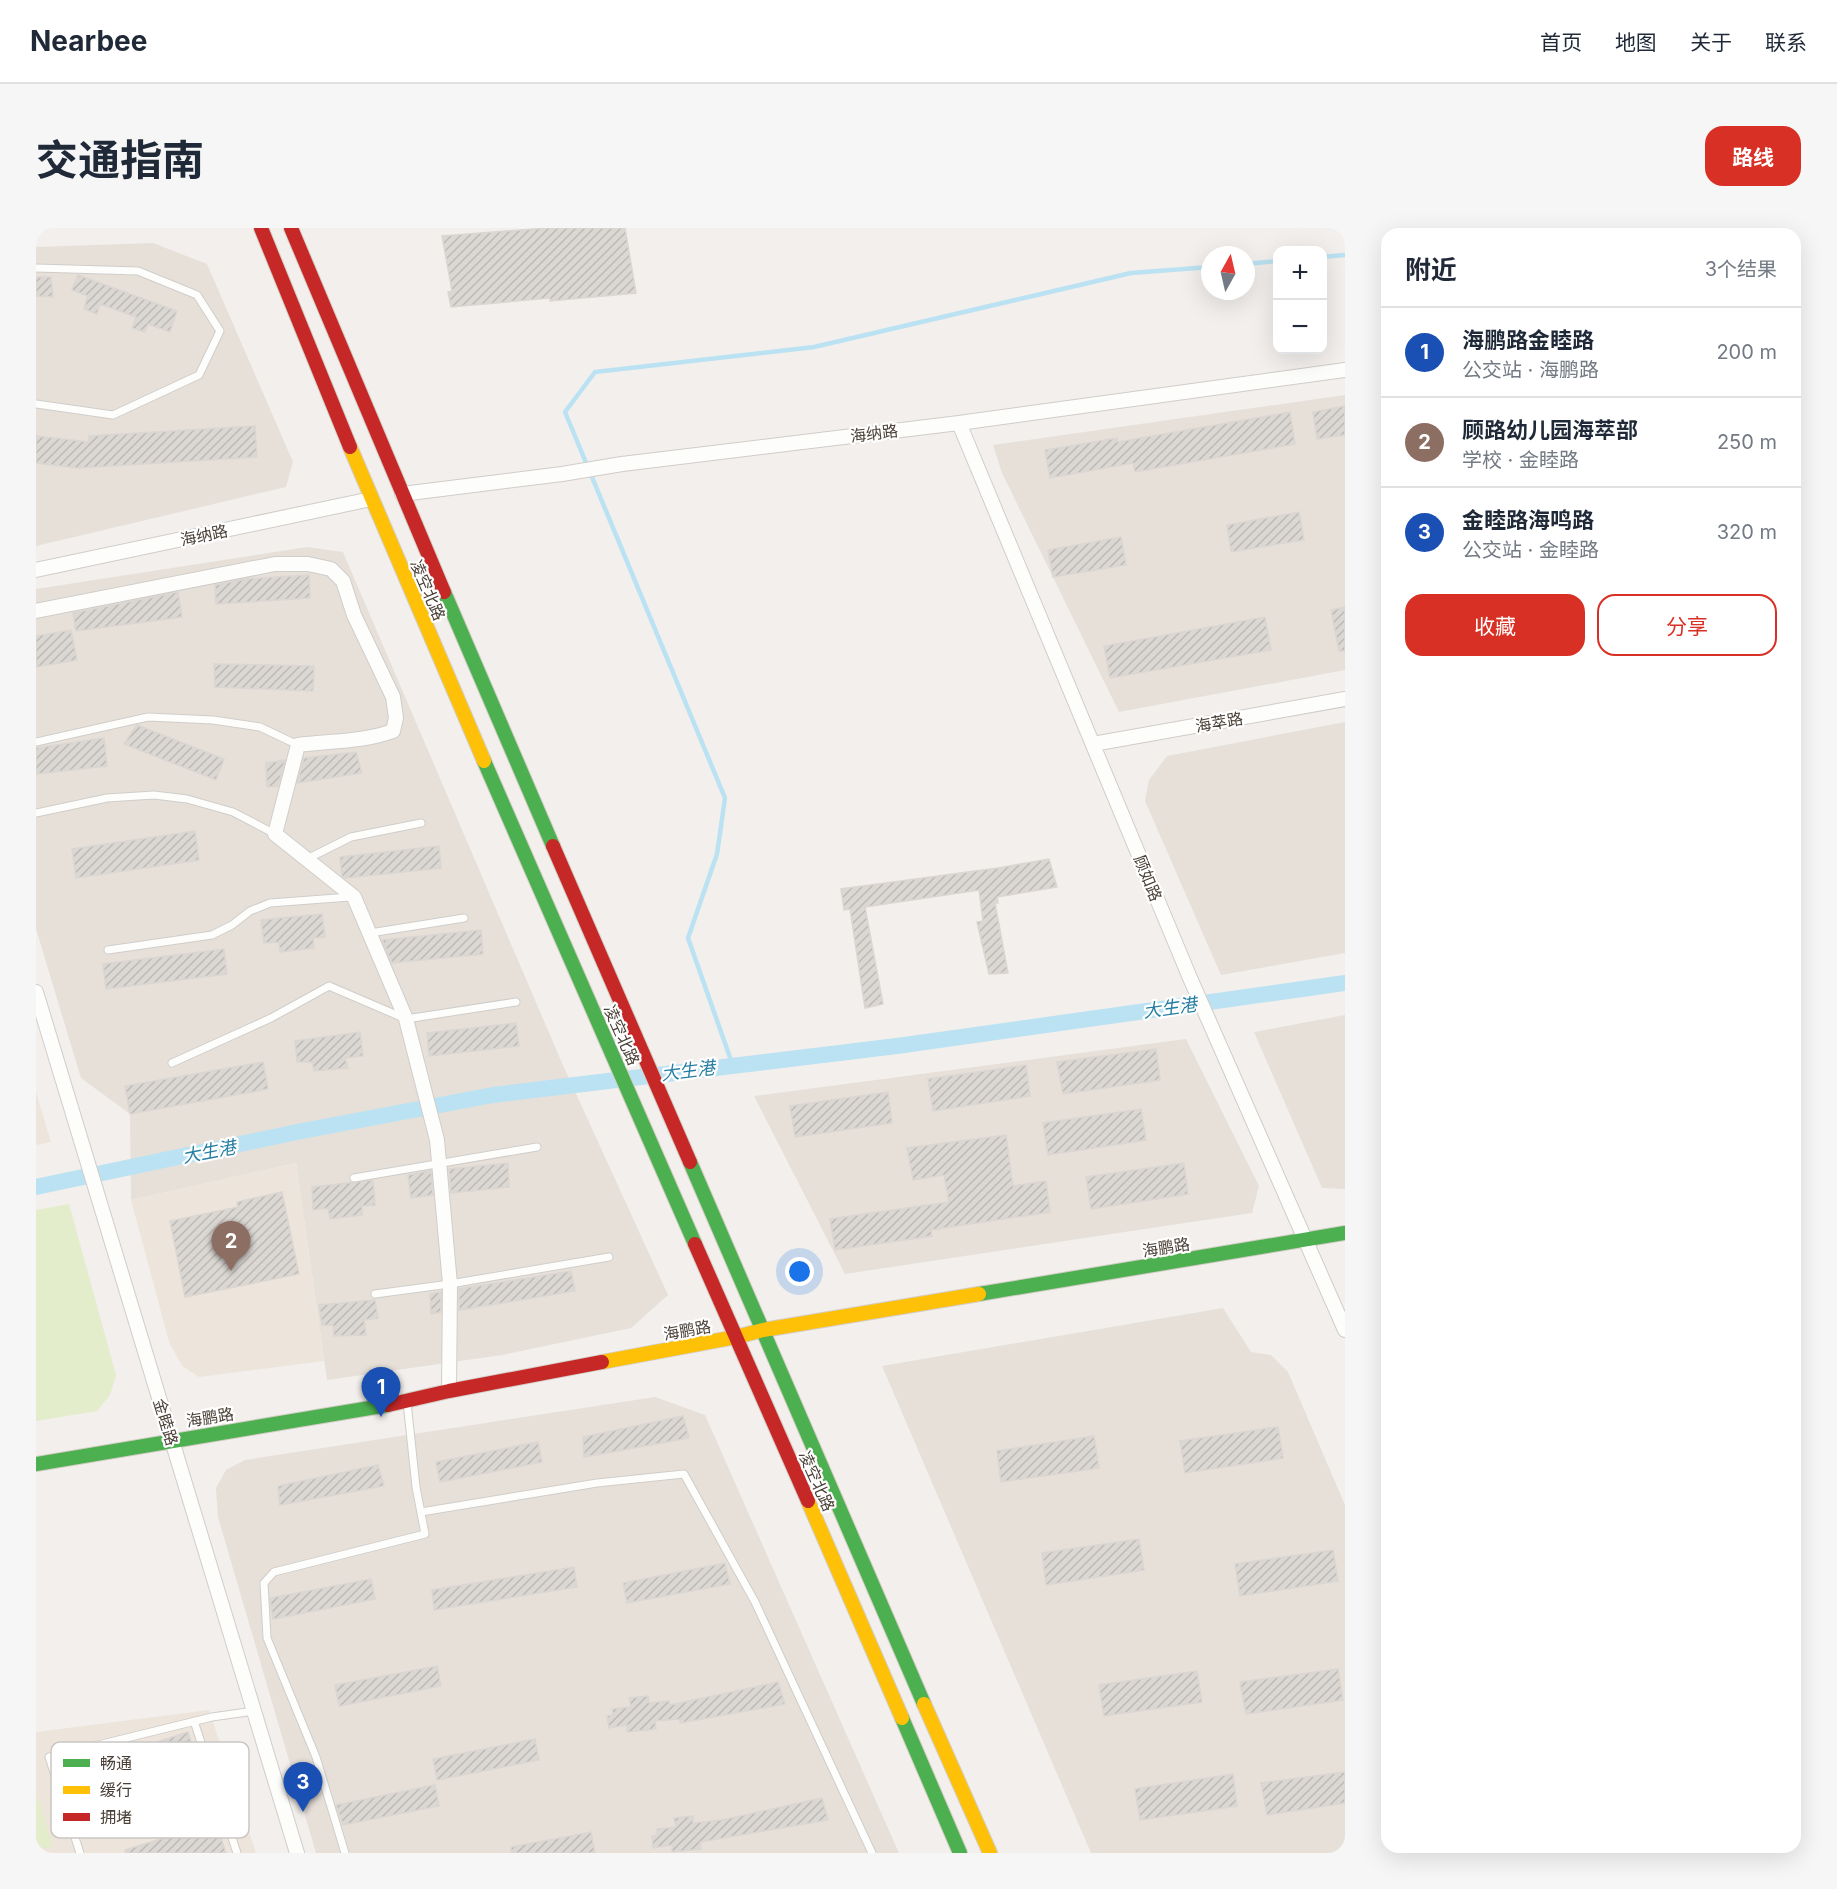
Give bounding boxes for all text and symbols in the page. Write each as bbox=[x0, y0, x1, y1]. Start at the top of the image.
text: Nearbee bbox=[30, 24, 147, 58]
text: 首页 bbox=[1540, 30, 1582, 55]
text: 地图 bbox=[1615, 30, 1657, 55]
text: 关于 bbox=[1690, 30, 1732, 55]
text: 联系 bbox=[1765, 30, 1807, 55]
button: 路线 bbox=[1705, 126, 1801, 186]
text: 交通指南 bbox=[36, 134, 204, 185]
north arrow bbox=[1201, 246, 1255, 300]
map controls bbox=[1273, 246, 1327, 354]
button: + bbox=[1273, 246, 1327, 300]
text: 附近 bbox=[1405, 254, 1457, 285]
text: 3个结果 bbox=[1705, 257, 1777, 281]
button: − bbox=[1273, 300, 1327, 354]
text: 海鹏路金睦路 bbox=[1462, 327, 1594, 353]
text: 1 bbox=[1420, 340, 1429, 364]
text: 200 m bbox=[1716, 340, 1777, 364]
text: 公交站 · 海鹏路 bbox=[1462, 358, 1599, 382]
text: 顾路幼儿园海萃部 bbox=[1462, 417, 1638, 443]
street label: 海纳路 bbox=[849, 420, 899, 446]
text: 2 bbox=[1418, 430, 1431, 454]
text: 250 m bbox=[1717, 430, 1777, 454]
text: 学校 · 金睦路 bbox=[1462, 448, 1579, 472]
text: 金睦路海鸣路 bbox=[1462, 507, 1594, 533]
street label: 海纳路 bbox=[178, 520, 230, 550]
text: 3 bbox=[1418, 520, 1431, 544]
text: 320 m bbox=[1717, 520, 1777, 544]
text: 公交站 · 金睦路 bbox=[1462, 538, 1599, 562]
street label: 凌空北路 bbox=[406, 557, 450, 623]
button: 收藏 bbox=[1405, 594, 1585, 656]
button: 分享 bbox=[1597, 594, 1777, 656]
street label: 海萃路 bbox=[1194, 708, 1244, 736]
street label: 顾如路 bbox=[1130, 852, 1166, 904]
water label: 大生港 bbox=[1142, 993, 1201, 1022]
street label: 凌空北路 bbox=[600, 1002, 644, 1068]
water label: 大生港 bbox=[660, 1056, 719, 1084]
water label: 大生港 bbox=[180, 1135, 240, 1167]
pin: 2 bbox=[212, 1222, 250, 1271]
street label: 海鹏路 bbox=[1141, 1233, 1191, 1261]
your location bbox=[785, 1257, 814, 1286]
street label: 海鹏路 bbox=[662, 1316, 712, 1344]
pin: 1 bbox=[362, 1368, 400, 1417]
street label: 金睦路 bbox=[149, 1396, 183, 1448]
street label: 海鹏路 bbox=[185, 1403, 235, 1431]
street label: 凌空北路 bbox=[795, 1448, 839, 1514]
legend bbox=[51, 1742, 249, 1838]
text: 畅通 bbox=[100, 1753, 132, 1773]
pin: 3 bbox=[284, 1762, 322, 1812]
text: 缓行 bbox=[100, 1780, 132, 1800]
text: 拥堵 bbox=[100, 1807, 132, 1827]

